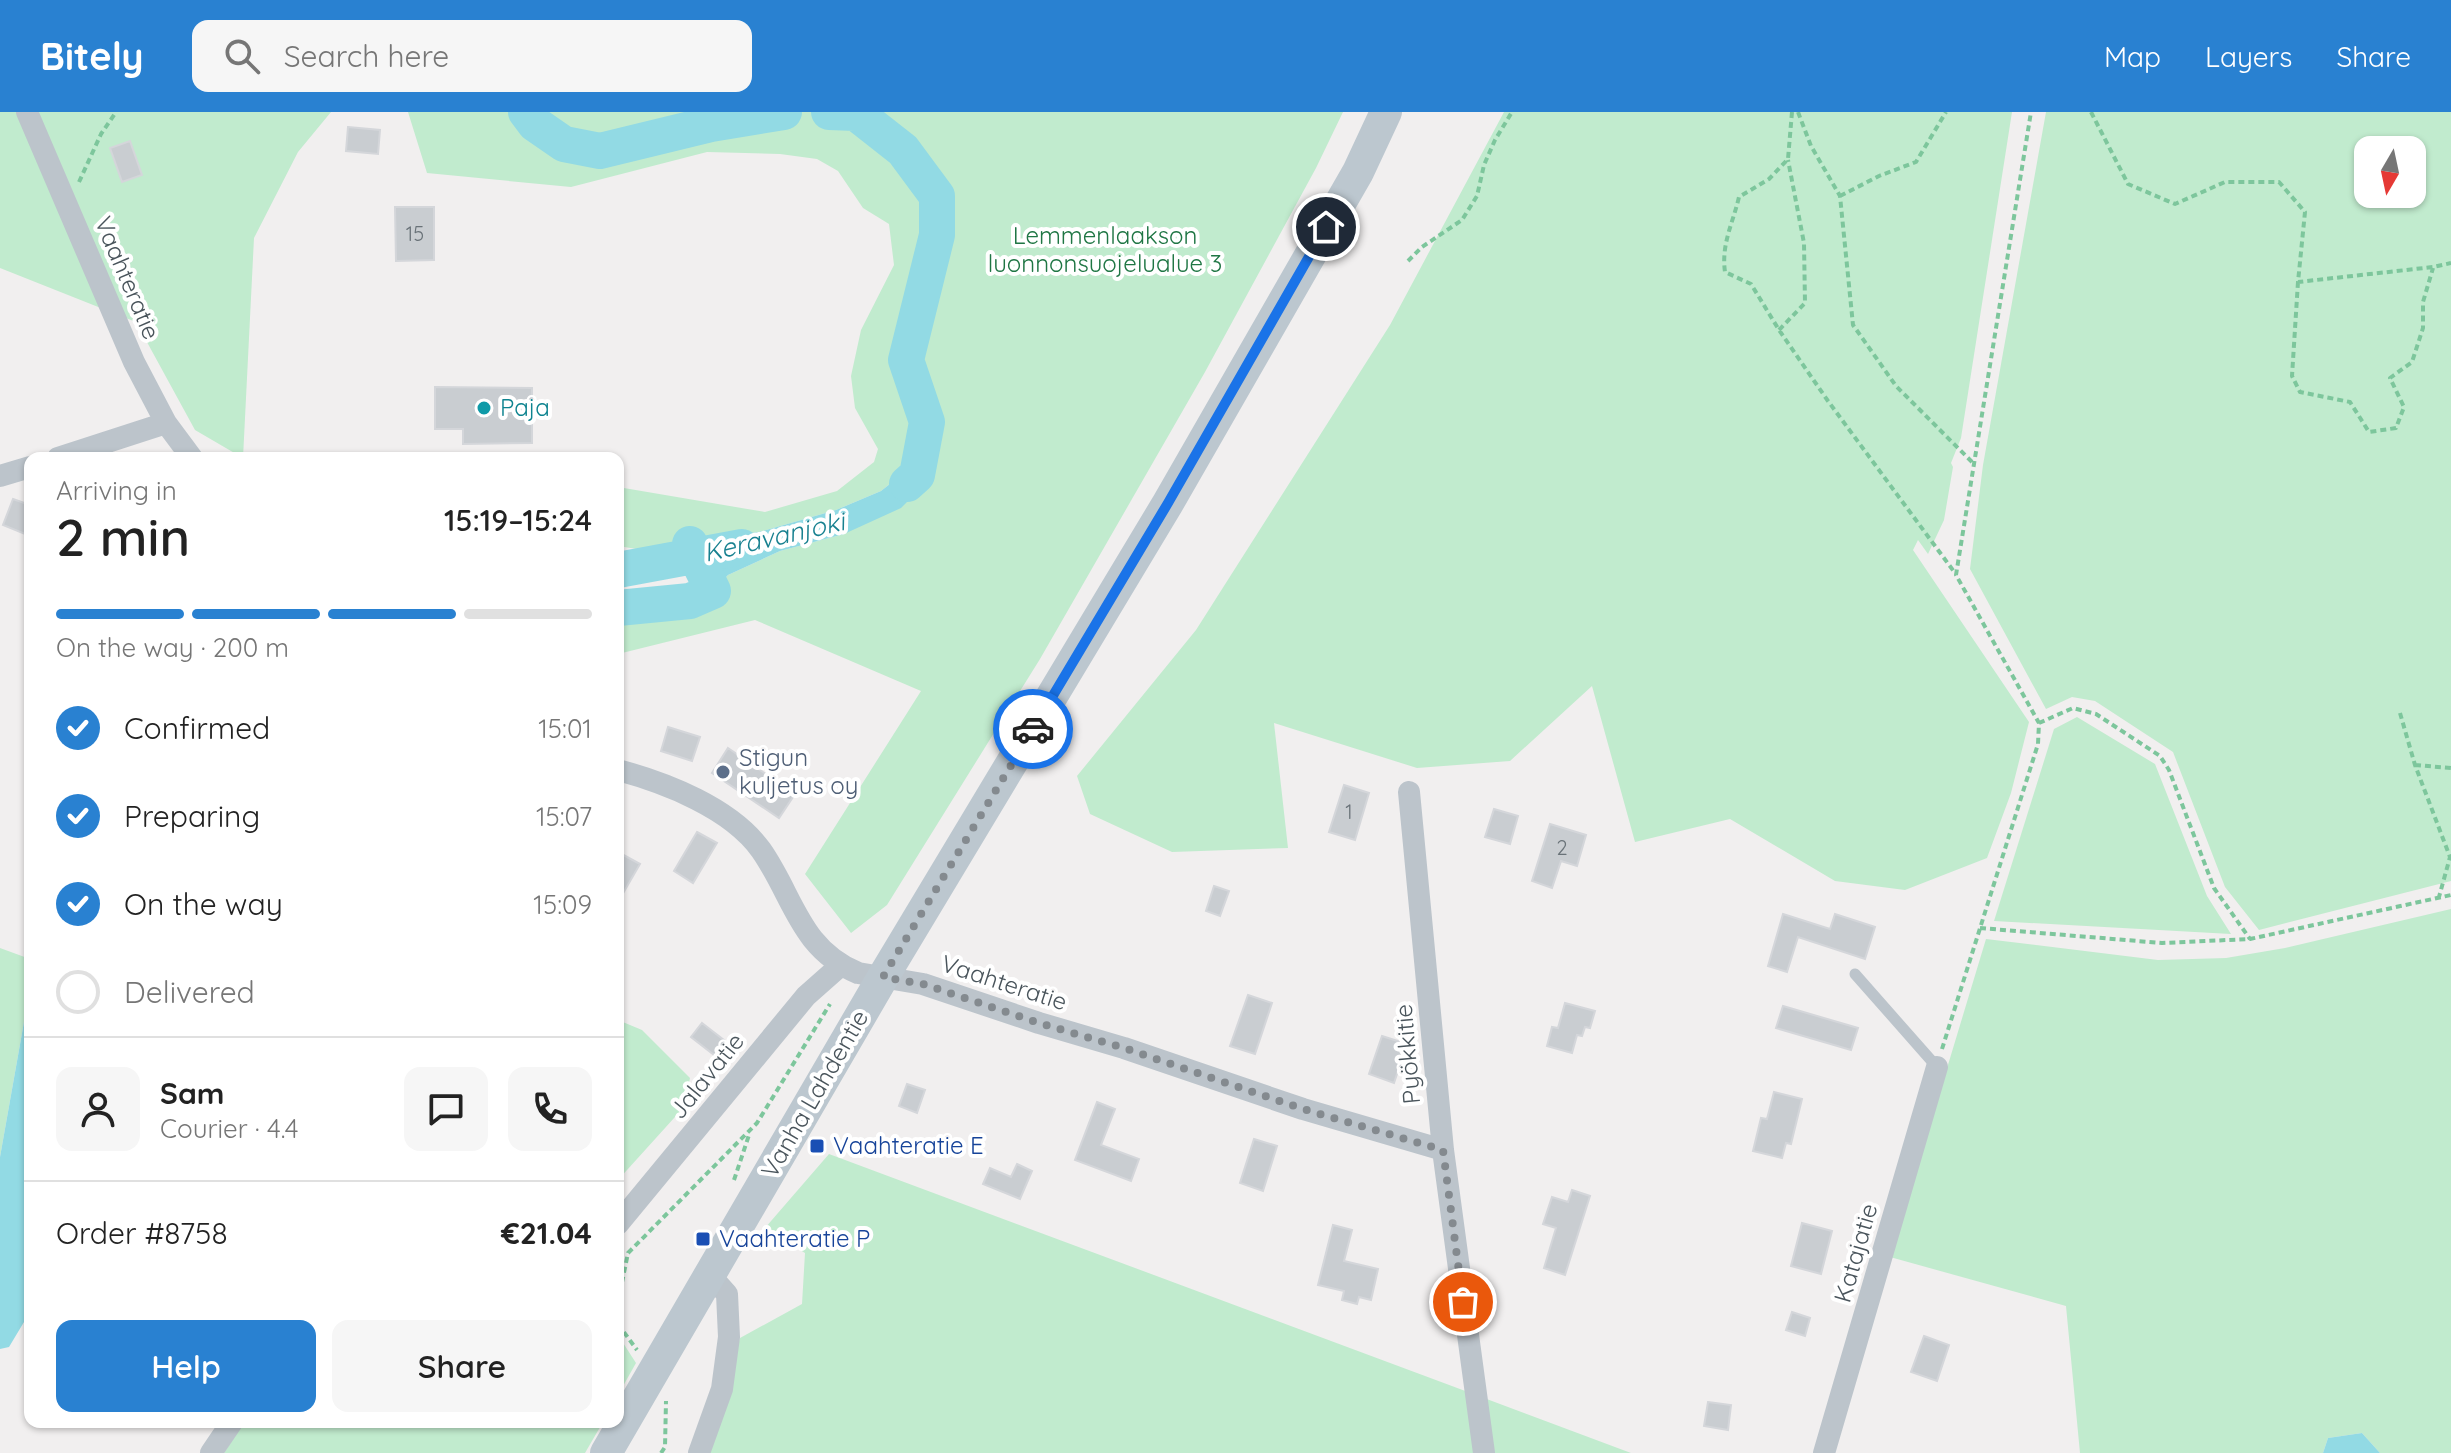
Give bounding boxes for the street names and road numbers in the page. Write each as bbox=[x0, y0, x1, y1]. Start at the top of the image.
street label: Vaahteratie bbox=[89, 212, 167, 344]
street label: Vaahteratie bbox=[938, 948, 1071, 1016]
street label: Pyökkitie bbox=[1388, 1003, 1426, 1105]
street label: Vanha Lahdentie bbox=[754, 1004, 874, 1183]
street label: Jalavatie bbox=[662, 1026, 750, 1124]
street label: Katajatie bbox=[1827, 1200, 1883, 1306]

